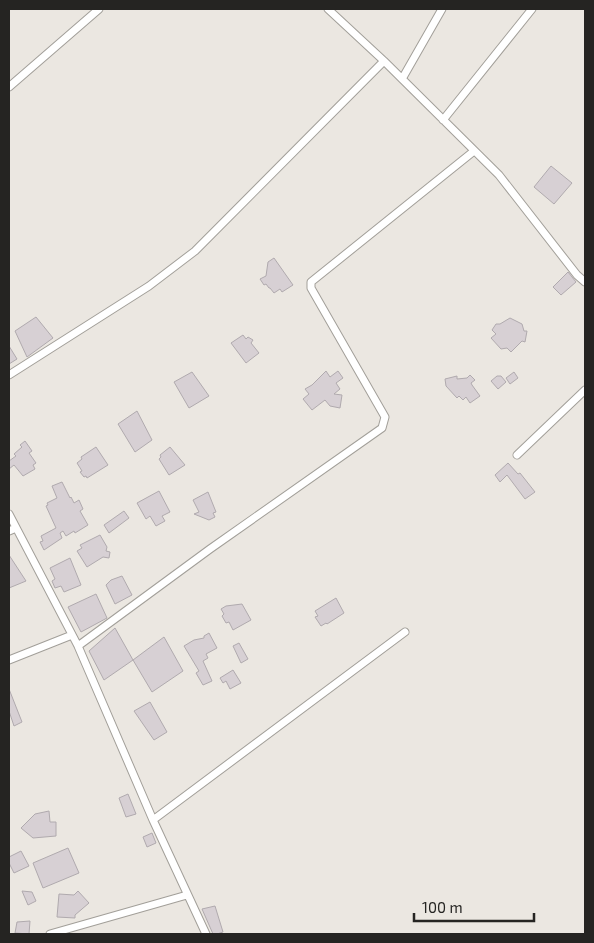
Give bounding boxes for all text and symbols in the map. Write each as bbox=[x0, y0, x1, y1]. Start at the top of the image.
scale bar bbox=[414, 890, 534, 922]
text: 100 m bbox=[422, 898, 463, 916]

